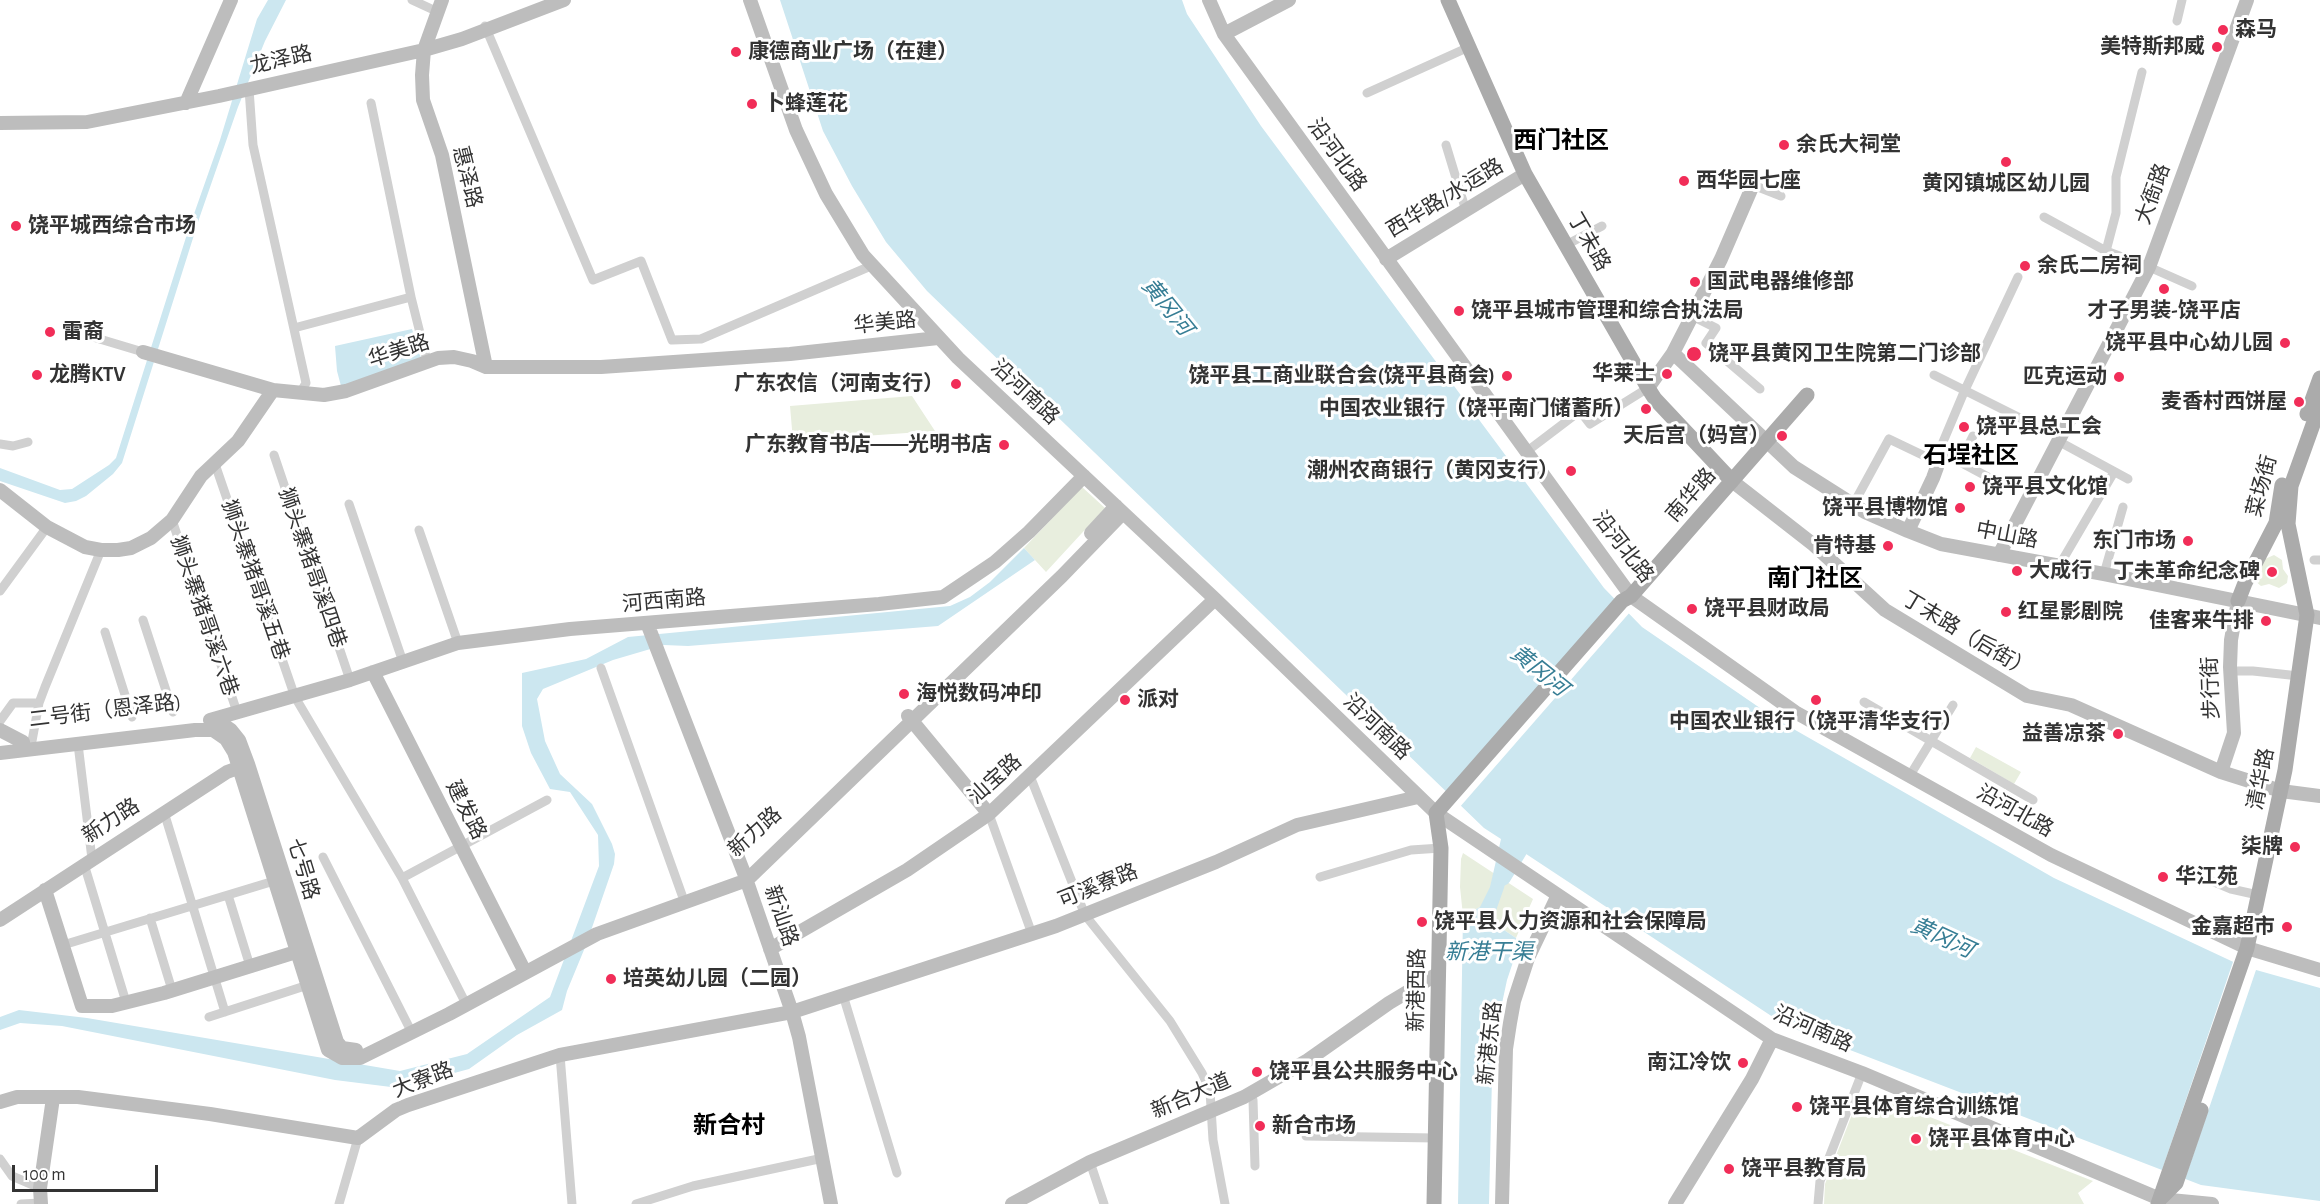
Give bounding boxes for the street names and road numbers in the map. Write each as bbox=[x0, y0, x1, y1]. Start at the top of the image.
street label: 龙泽路 bbox=[247, 41, 315, 79]
street label: 沿河北路 bbox=[1302, 114, 1372, 196]
street label: 惠泽路 bbox=[447, 143, 487, 211]
street label: 西华路/水运路 bbox=[1382, 153, 1508, 243]
street label: 大衙路 bbox=[2130, 160, 2176, 228]
street label: 丁未路 bbox=[1562, 208, 1616, 276]
street label: 华美路 bbox=[852, 307, 918, 339]
street label: 华美路 bbox=[365, 329, 433, 373]
street label: 沿河南路 bbox=[986, 354, 1064, 430]
street label: 菜场街 bbox=[2242, 452, 2282, 520]
street label: 南华路 bbox=[1661, 463, 1721, 527]
street label: 狮头寨猪哥溪四巷 bbox=[273, 484, 351, 652]
street label: 狮头寨猪哥溪五巷 bbox=[216, 496, 294, 664]
street label: 沿河北路 bbox=[1587, 506, 1659, 588]
street label: 中山路 bbox=[1974, 517, 2040, 553]
street label: 狮头寨猪哥溪六巷 bbox=[165, 532, 243, 700]
street label: 河西南路 bbox=[621, 585, 707, 617]
street label: 丁未路（后街） bbox=[1898, 586, 2036, 684]
street label: 步行街 bbox=[2197, 656, 2225, 720]
street label: 二号街（恩泽路) bbox=[27, 689, 183, 733]
street label: 沿河南路 bbox=[1338, 689, 1416, 765]
street label: 清华路 bbox=[2243, 746, 2279, 812]
street label: 汕宝路 bbox=[963, 749, 1027, 809]
street label: 建发路 bbox=[440, 776, 492, 844]
street label: 沿河北路 bbox=[1972, 780, 2058, 842]
street label: 新力路 bbox=[78, 793, 144, 849]
street label: 新力路 bbox=[723, 802, 787, 862]
street label: 七号路 bbox=[282, 835, 324, 903]
street label: 可溪寮路 bbox=[1054, 859, 1142, 913]
street label: 新汕路 bbox=[759, 882, 803, 950]
street label: 新港西路 bbox=[1404, 948, 1430, 1032]
street label: 新港东路 bbox=[1473, 1000, 1507, 1086]
street label: 沿河南路 bbox=[1770, 1000, 1856, 1058]
street label: 大寮路 bbox=[389, 1057, 457, 1103]
street label: 新合大道 bbox=[1147, 1068, 1235, 1124]

